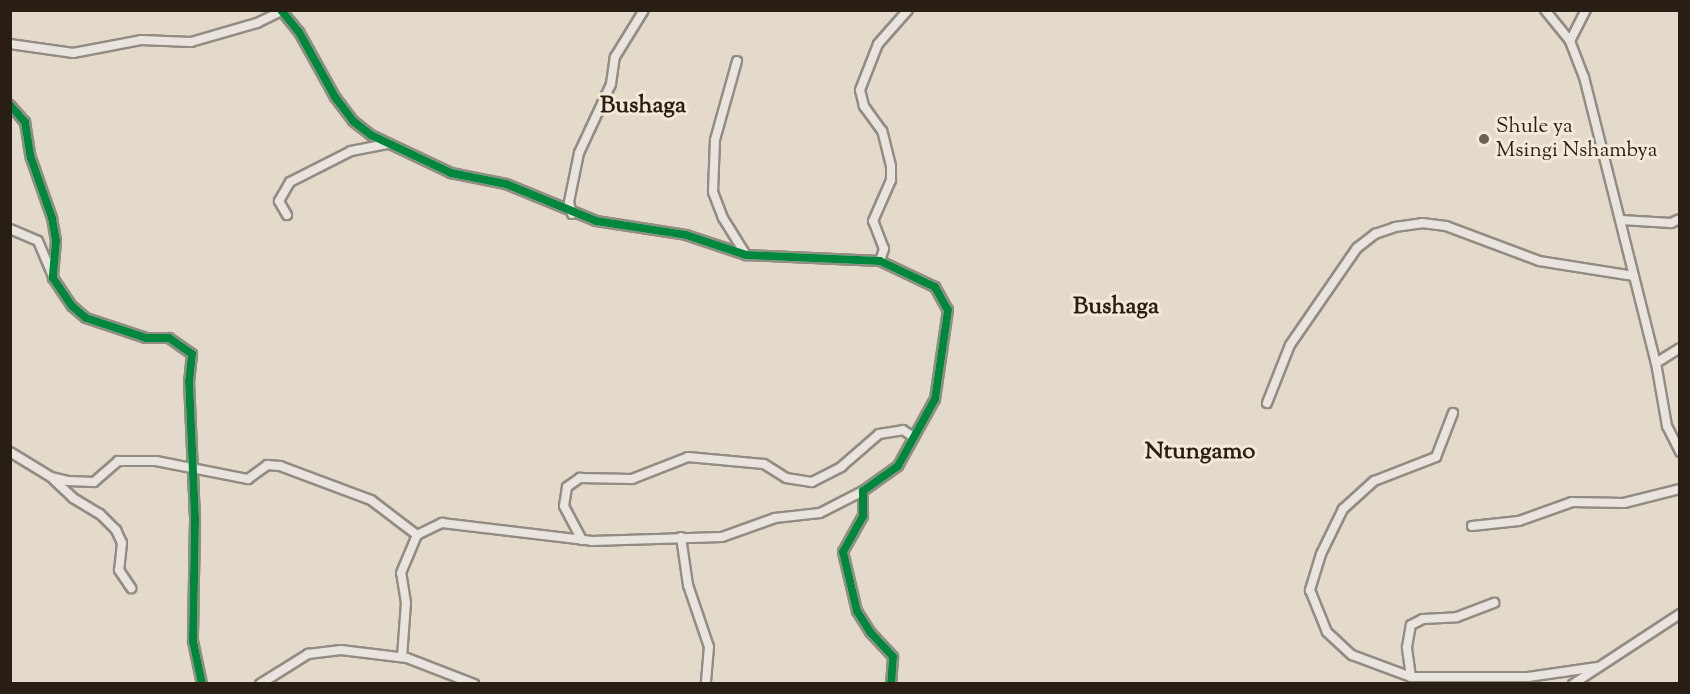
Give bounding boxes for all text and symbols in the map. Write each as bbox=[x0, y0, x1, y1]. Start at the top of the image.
district label: Bushaga bbox=[600, 93, 686, 121]
place label: Shule ya Msingi Nshambya bbox=[1496, 114, 1657, 164]
marker: Shule ya Msingi Nshambya bbox=[1477, 132, 1491, 146]
district label: Bushaga bbox=[1073, 294, 1159, 322]
district label: Ntungamo bbox=[1145, 439, 1255, 467]

